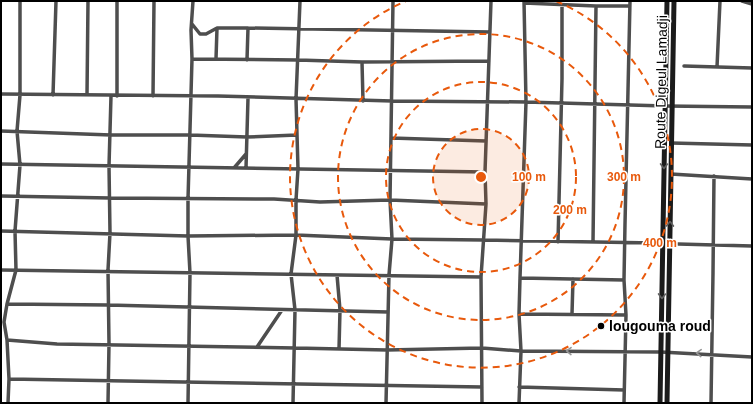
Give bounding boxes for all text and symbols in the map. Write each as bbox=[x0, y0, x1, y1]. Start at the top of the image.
street label: Route Digeul Lamadji bbox=[652, 15, 670, 149]
one-way arrow bbox=[660, 163, 668, 169]
centre of rings bbox=[474, 170, 488, 184]
text: 100 m bbox=[512, 170, 546, 184]
text: 300 m bbox=[607, 170, 641, 184]
text: 200 m bbox=[553, 203, 587, 217]
one-way arrow bbox=[666, 221, 674, 227]
text: 400 m bbox=[643, 236, 677, 250]
one-way arrow bbox=[658, 293, 666, 299]
place label: lougouma roud bbox=[609, 318, 711, 334]
marker: lougouma roud bbox=[596, 321, 606, 331]
one-way arrow bbox=[566, 347, 572, 356]
one-way arrow bbox=[696, 349, 702, 358]

